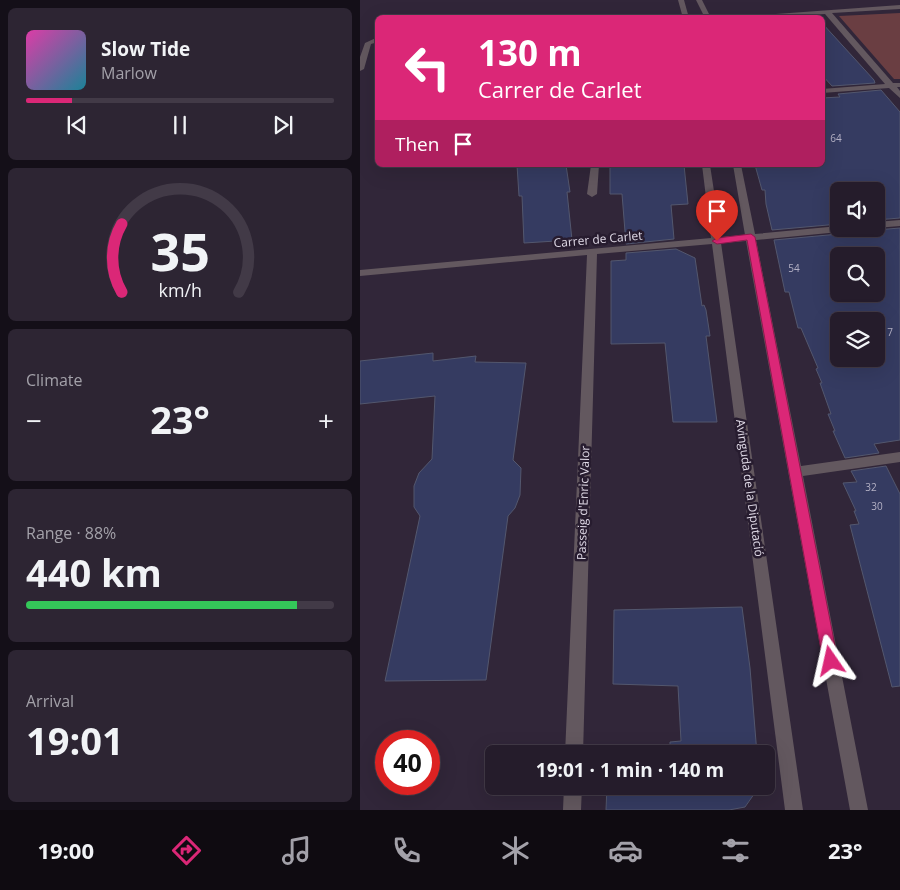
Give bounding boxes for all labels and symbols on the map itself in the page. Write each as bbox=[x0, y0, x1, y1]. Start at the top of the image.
house number: 64 bbox=[830, 131, 842, 145]
pin bbox=[696, 190, 738, 241]
street label: Carrer de Carlet bbox=[553, 227, 643, 251]
house number: 54 bbox=[788, 261, 800, 275]
house number: 7 bbox=[887, 325, 893, 339]
street label: Avinguda de la Diputació bbox=[732, 418, 768, 558]
street label: Passeig d'Enric Valor bbox=[573, 445, 593, 561]
house number: 32 bbox=[865, 480, 877, 494]
house number: 30 bbox=[871, 499, 883, 513]
position arrow bbox=[804, 634, 856, 686]
speed limit sign: 40 bbox=[375, 730, 440, 795]

